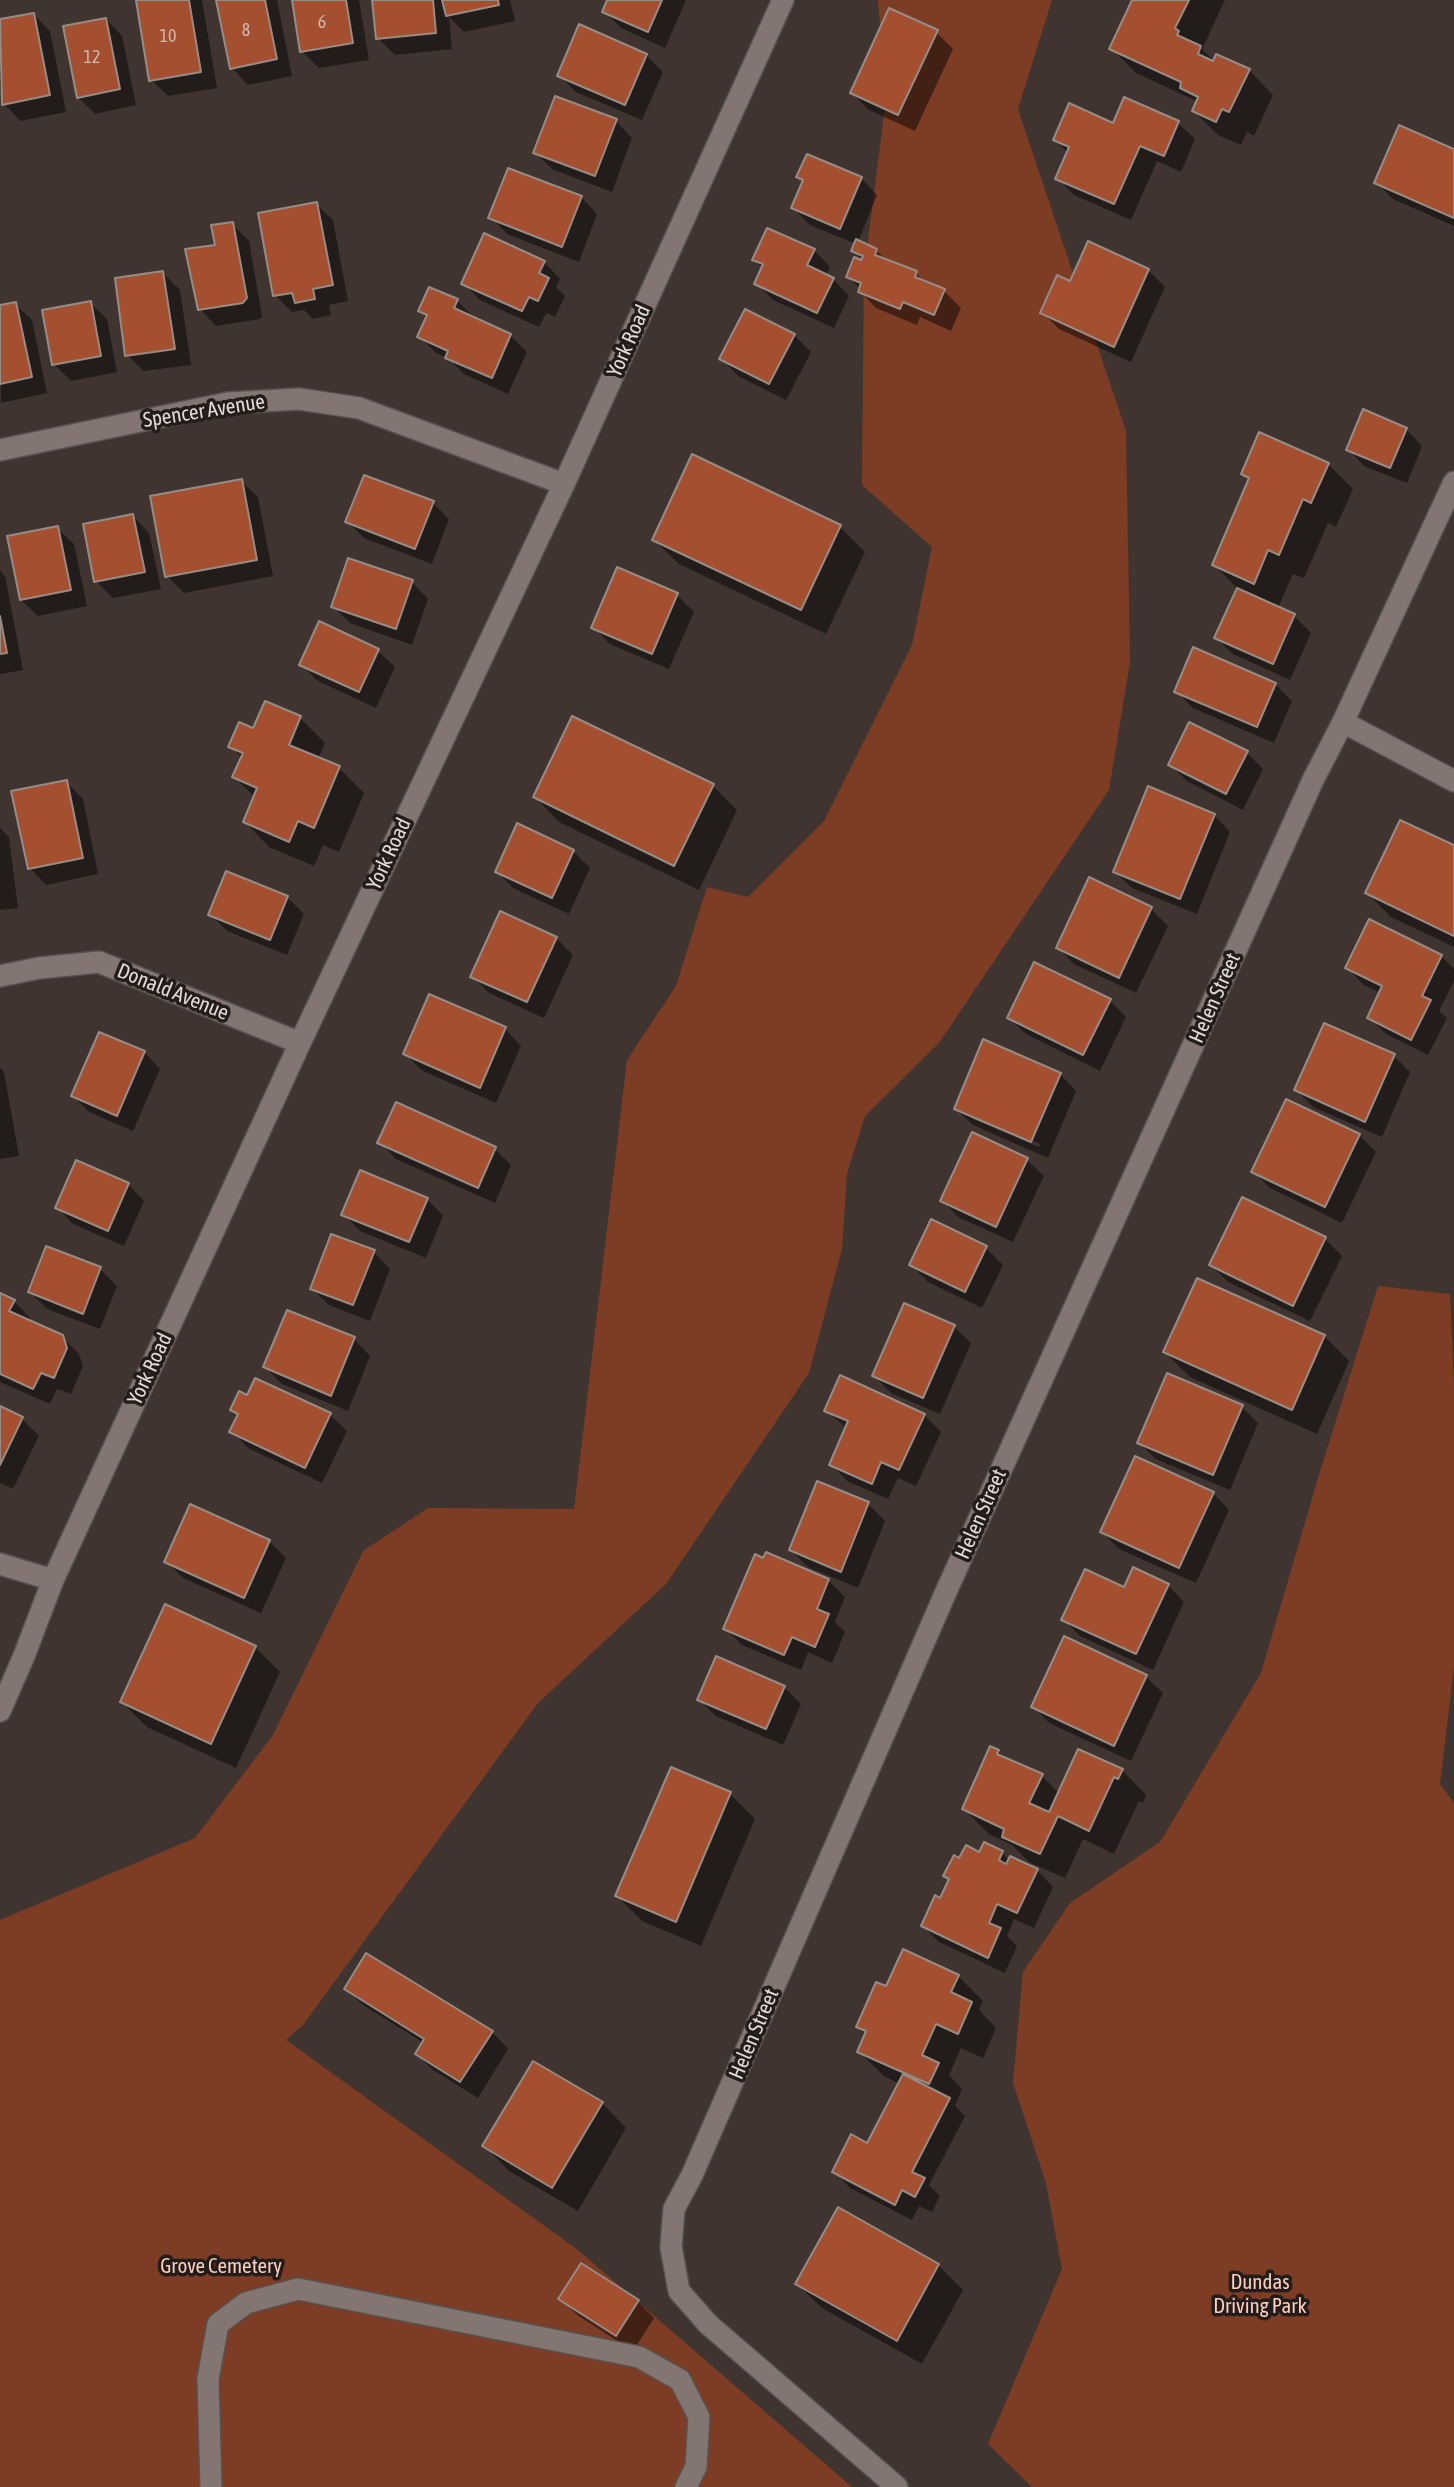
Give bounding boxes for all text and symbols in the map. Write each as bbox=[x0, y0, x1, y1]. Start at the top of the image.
house number: 6 bbox=[318, 11, 326, 33]
house number: 8 bbox=[242, 19, 250, 41]
house number: 10 bbox=[160, 25, 176, 47]
house number: 12 bbox=[84, 46, 100, 68]
street label: York Road bbox=[602, 301, 656, 381]
street label: Spencer Avenue bbox=[141, 389, 267, 433]
street label: York Road bbox=[361, 814, 417, 894]
street label: Helen Street bbox=[1184, 949, 1246, 1047]
street label: Donald Avenue bbox=[114, 958, 232, 1026]
street label: York Road bbox=[122, 1329, 178, 1409]
street label: Helen Street bbox=[950, 1465, 1012, 1563]
street label: Helen Street bbox=[724, 1985, 784, 2083]
park label: Grove Cemetery bbox=[160, 2253, 282, 2279]
park label: Dundas Driving Park bbox=[1213, 2269, 1307, 2319]

